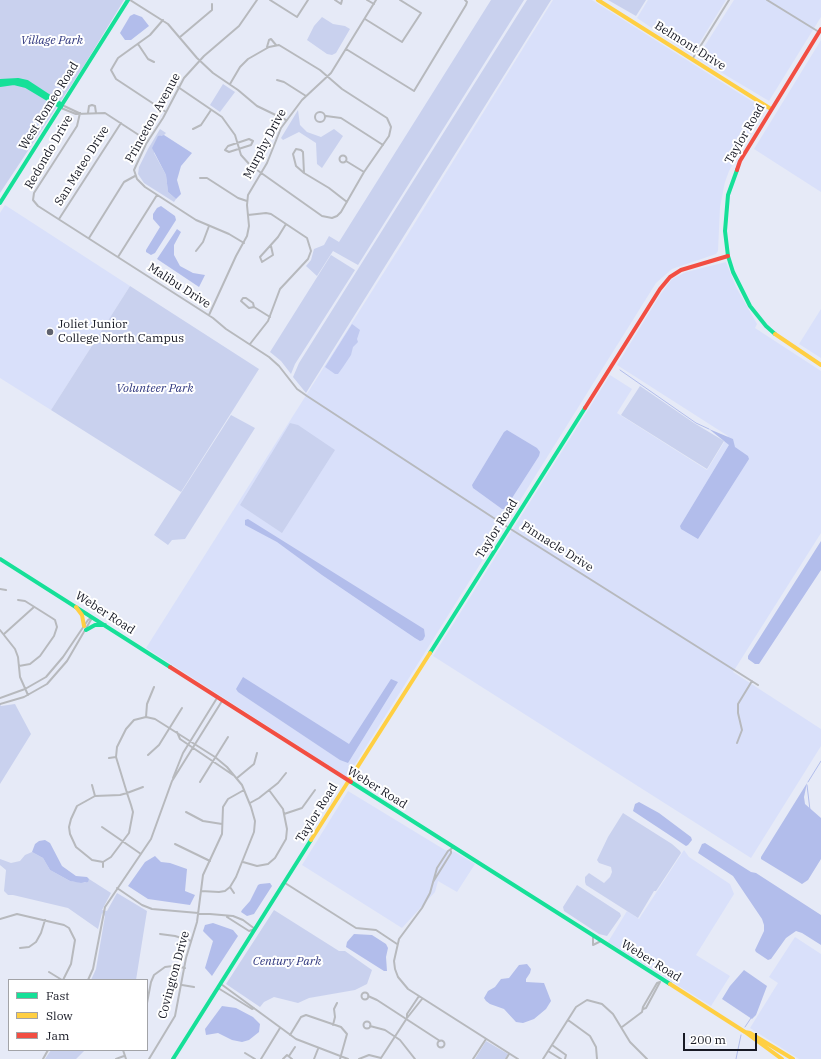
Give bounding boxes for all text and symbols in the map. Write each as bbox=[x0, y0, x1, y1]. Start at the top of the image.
street label: Belmont Drive bbox=[652, 18, 728, 74]
park label: Village Park bbox=[21, 34, 83, 48]
street label: West Romeo Road bbox=[16, 59, 82, 153]
street label: Princeton Avenue bbox=[122, 71, 184, 165]
street label: Taylor Road bbox=[722, 101, 768, 167]
street label: Murphy Drive bbox=[240, 106, 290, 182]
street label: Redondo Drive bbox=[22, 112, 76, 192]
street label: San Mateo Drive bbox=[52, 123, 112, 209]
street label: Malibu Drive bbox=[145, 260, 213, 312]
place label: Joliet Junior College North Campus bbox=[58, 318, 184, 346]
marker: Joliet Junior College North Campus bbox=[45, 327, 55, 337]
park label: Volunteer Park bbox=[116, 382, 194, 396]
street label: Taylor Road bbox=[473, 497, 521, 561]
street label: Pinnacle Drive bbox=[518, 519, 596, 575]
street label: Weber Road bbox=[73, 588, 137, 638]
street label: Weber Road bbox=[344, 764, 410, 812]
street label: Taylor Road bbox=[293, 781, 341, 845]
street label: Covington Drive bbox=[155, 929, 193, 1021]
street label: Weber Road bbox=[618, 937, 684, 985]
park label: Century Park bbox=[253, 955, 321, 969]
legend bbox=[8, 979, 148, 1051]
text: Fast bbox=[46, 988, 70, 1003]
text: Slow bbox=[46, 1008, 73, 1023]
scale bar bbox=[685, 1025, 759, 1051]
text: Jam bbox=[46, 1028, 69, 1043]
text: 200 m bbox=[690, 1032, 726, 1047]

